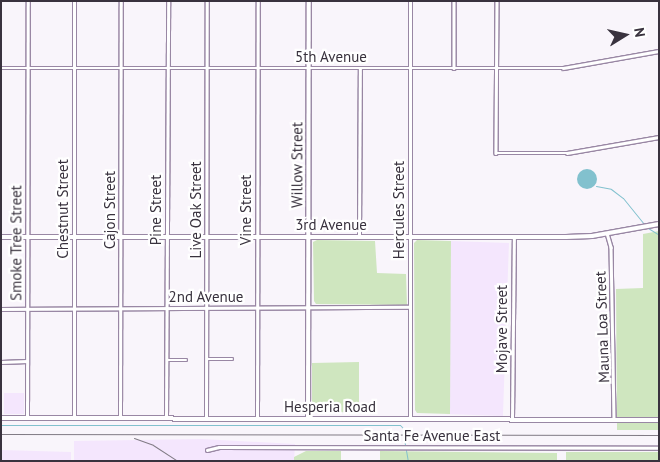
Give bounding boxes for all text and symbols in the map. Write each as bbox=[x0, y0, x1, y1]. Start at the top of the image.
north arrow bbox=[600, 10, 650, 60]
text: N bbox=[630, 26, 649, 38]
street label: 5th Avenue bbox=[295, 48, 367, 66]
street label: Willow Street bbox=[288, 122, 306, 208]
street label: Chestnut Street bbox=[54, 159, 72, 259]
street label: Live Oak Street bbox=[187, 161, 205, 259]
street label: Hercules Street bbox=[390, 161, 408, 259]
street label: Cajon Street bbox=[101, 171, 119, 249]
street label: Pine Street bbox=[147, 175, 165, 245]
street label: Vine Street bbox=[237, 175, 255, 245]
street label: Smoke Tree Street bbox=[7, 185, 25, 301]
street label: 3rd Avenue bbox=[295, 216, 367, 234]
street label: Mauna Loa Street bbox=[591, 271, 613, 383]
street label: Mojave Street bbox=[493, 285, 511, 373]
street label: 2nd Avenue bbox=[168, 288, 244, 306]
street label: Hesperia Road bbox=[284, 398, 376, 416]
street label: Santa Fe Avenue East bbox=[363, 427, 501, 445]

